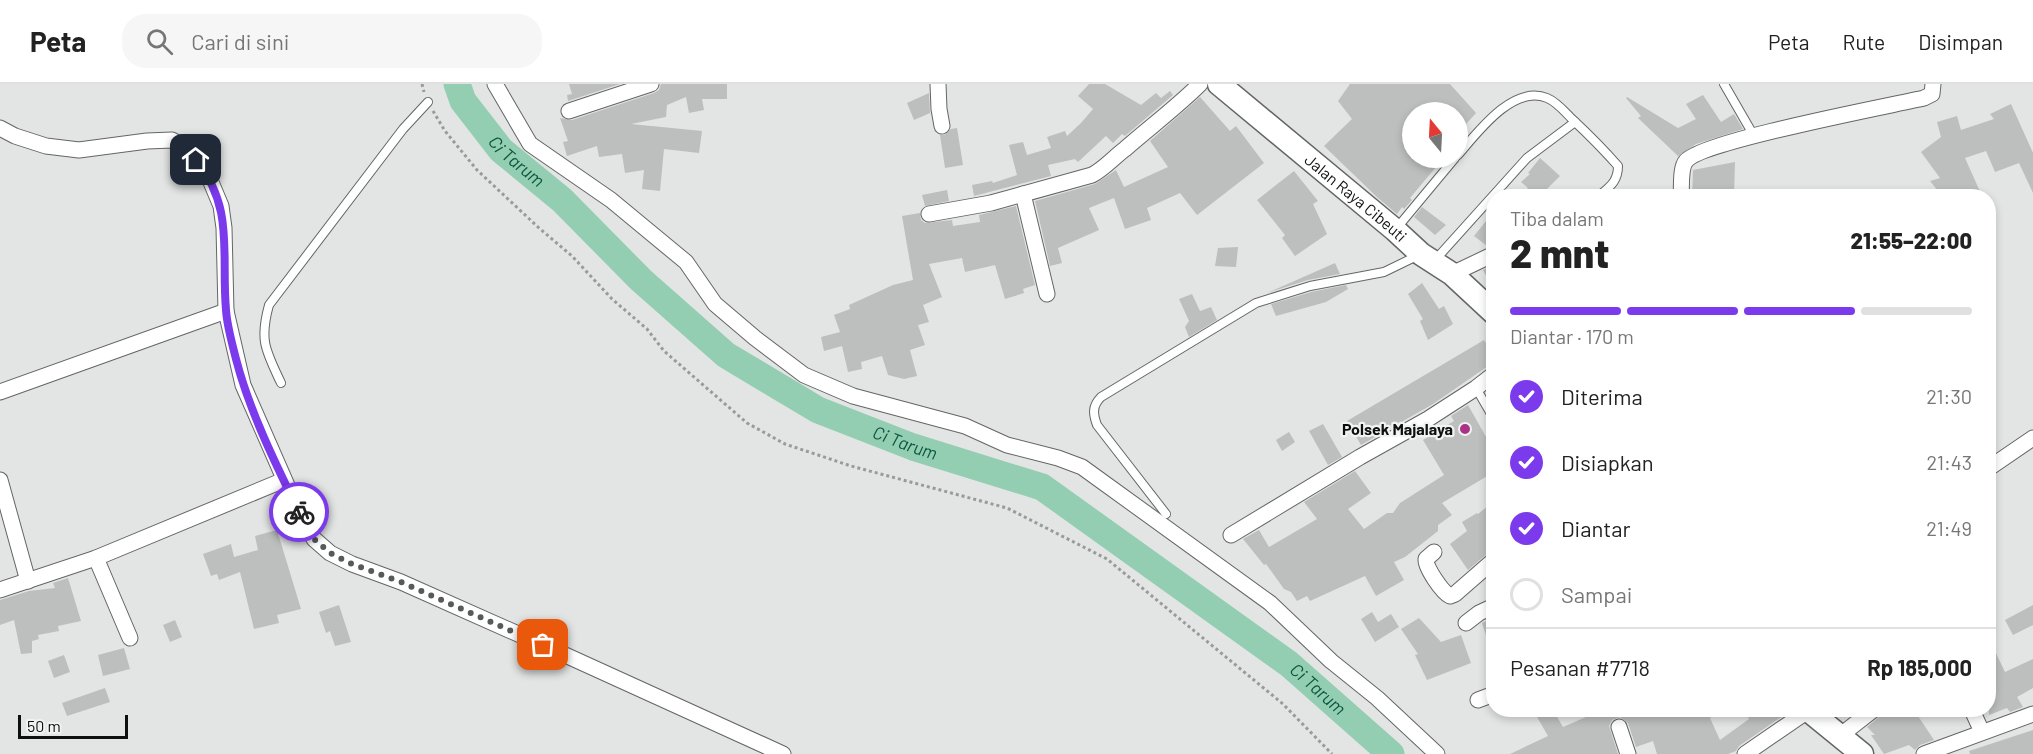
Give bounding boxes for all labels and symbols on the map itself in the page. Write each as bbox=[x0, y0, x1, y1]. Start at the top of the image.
north arrow bbox=[1402, 102, 1468, 168]
water label: Ci Tarum bbox=[484, 131, 549, 191]
pin bbox=[170, 134, 221, 185]
street label: Jalan Raya Cibeuti bbox=[1301, 149, 1411, 245]
place label: Polsek Majalaya bbox=[1342, 419, 1453, 438]
water label: Ci Tarum bbox=[870, 420, 940, 464]
marker: Polsek Majalaya bbox=[1458, 422, 1472, 436]
courier bbox=[269, 482, 329, 542]
pin bbox=[517, 619, 568, 670]
water label: Ci Tarum bbox=[1286, 658, 1351, 719]
scale bar bbox=[18, 712, 128, 740]

